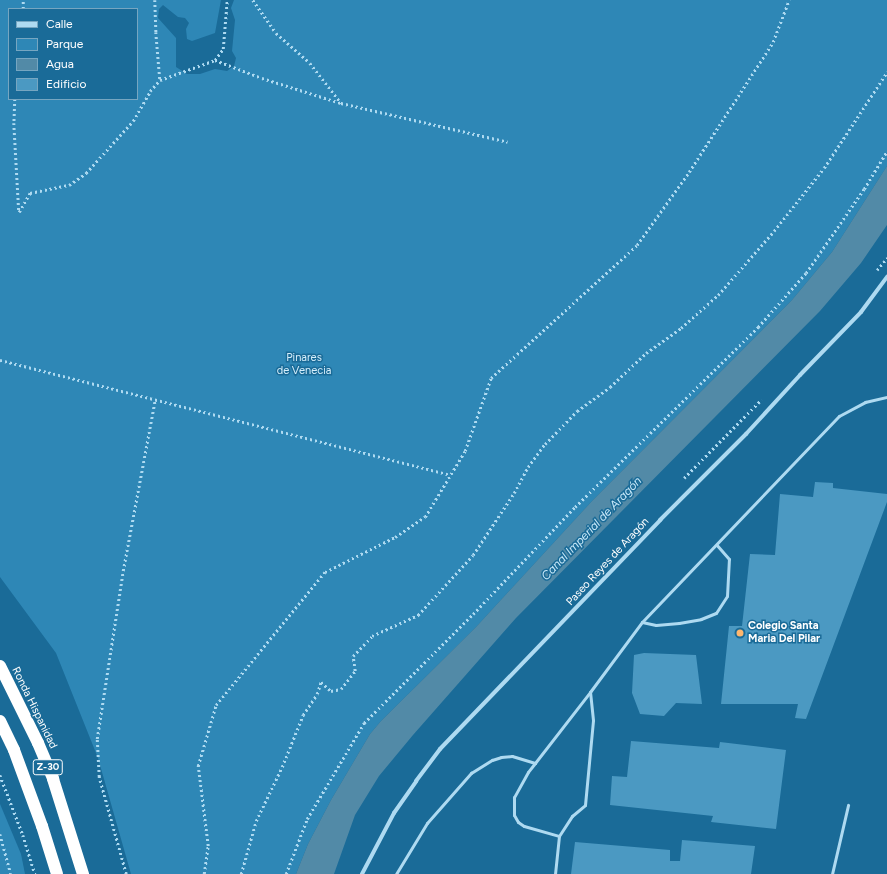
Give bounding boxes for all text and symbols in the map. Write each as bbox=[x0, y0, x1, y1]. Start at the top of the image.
legend bbox=[8, 8, 138, 100]
text: Calle bbox=[46, 17, 73, 31]
text: Parque bbox=[46, 37, 83, 51]
text: Agua bbox=[46, 57, 74, 71]
text: Edificio bbox=[46, 77, 86, 91]
park label: Pinares de Venecia bbox=[277, 352, 331, 378]
water label: Canal Imperial de Aragón bbox=[539, 474, 645, 584]
street label: Paseo Reyes de Aragón bbox=[564, 515, 652, 609]
place label: Colegio Santa Maria Del Pilar bbox=[748, 620, 820, 646]
marker: Colegio Santa Maria Del Pilar bbox=[735, 628, 745, 638]
street label: Ronda Hispanidad bbox=[8, 665, 60, 751]
road number: Z-30 bbox=[32, 759, 64, 775]

